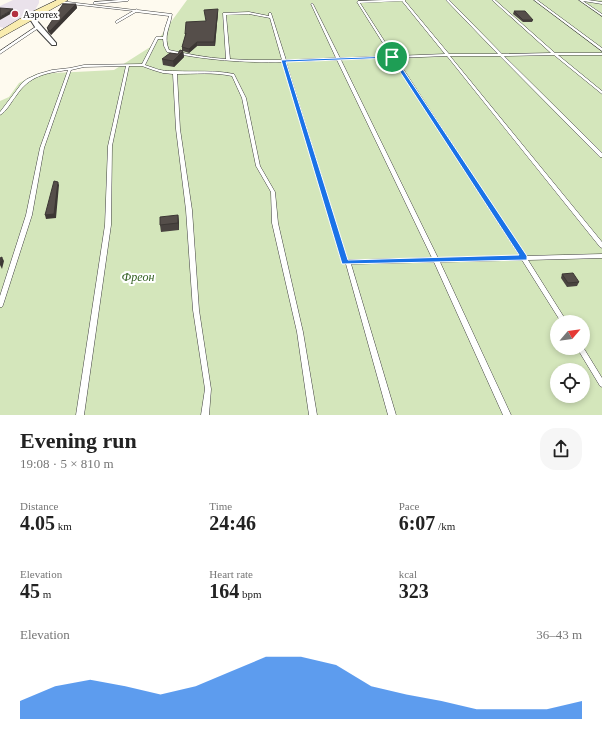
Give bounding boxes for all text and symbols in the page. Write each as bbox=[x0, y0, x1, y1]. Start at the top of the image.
marker: Аэротех bbox=[10, 9, 20, 19]
place label: Аэротех bbox=[23, 9, 58, 20]
pin bbox=[375, 40, 409, 74]
icon: arrive bbox=[381, 46, 403, 68]
park label: Фреон bbox=[122, 270, 154, 284]
north arrow bbox=[550, 315, 590, 355]
map controls bbox=[550, 315, 590, 403]
button: locate bbox=[550, 363, 590, 403]
text: Evening run bbox=[20, 428, 137, 453]
button: share bbox=[540, 428, 582, 470]
text: 19:08 · 5 × 810 m bbox=[20, 456, 114, 471]
text: Distance bbox=[20, 500, 58, 512]
text: Time bbox=[209, 500, 232, 512]
text: Pace bbox=[399, 500, 419, 512]
text: 4.05 bbox=[20, 512, 55, 534]
text: 24:46 bbox=[209, 512, 256, 534]
text: 6:07 bbox=[399, 512, 435, 534]
text: km bbox=[55, 520, 72, 532]
text: /km bbox=[435, 520, 455, 532]
text: Elevation bbox=[20, 568, 62, 580]
text: Heart rate bbox=[209, 568, 253, 580]
text: kcal bbox=[399, 568, 417, 580]
text: 45 bbox=[20, 580, 40, 602]
text: 164 bbox=[209, 580, 239, 602]
text: 323 bbox=[399, 580, 429, 602]
text: m bbox=[40, 588, 51, 600]
text: bpm bbox=[239, 588, 262, 600]
text: Elevation bbox=[20, 627, 70, 642]
text: 36–43 m bbox=[536, 627, 582, 642]

